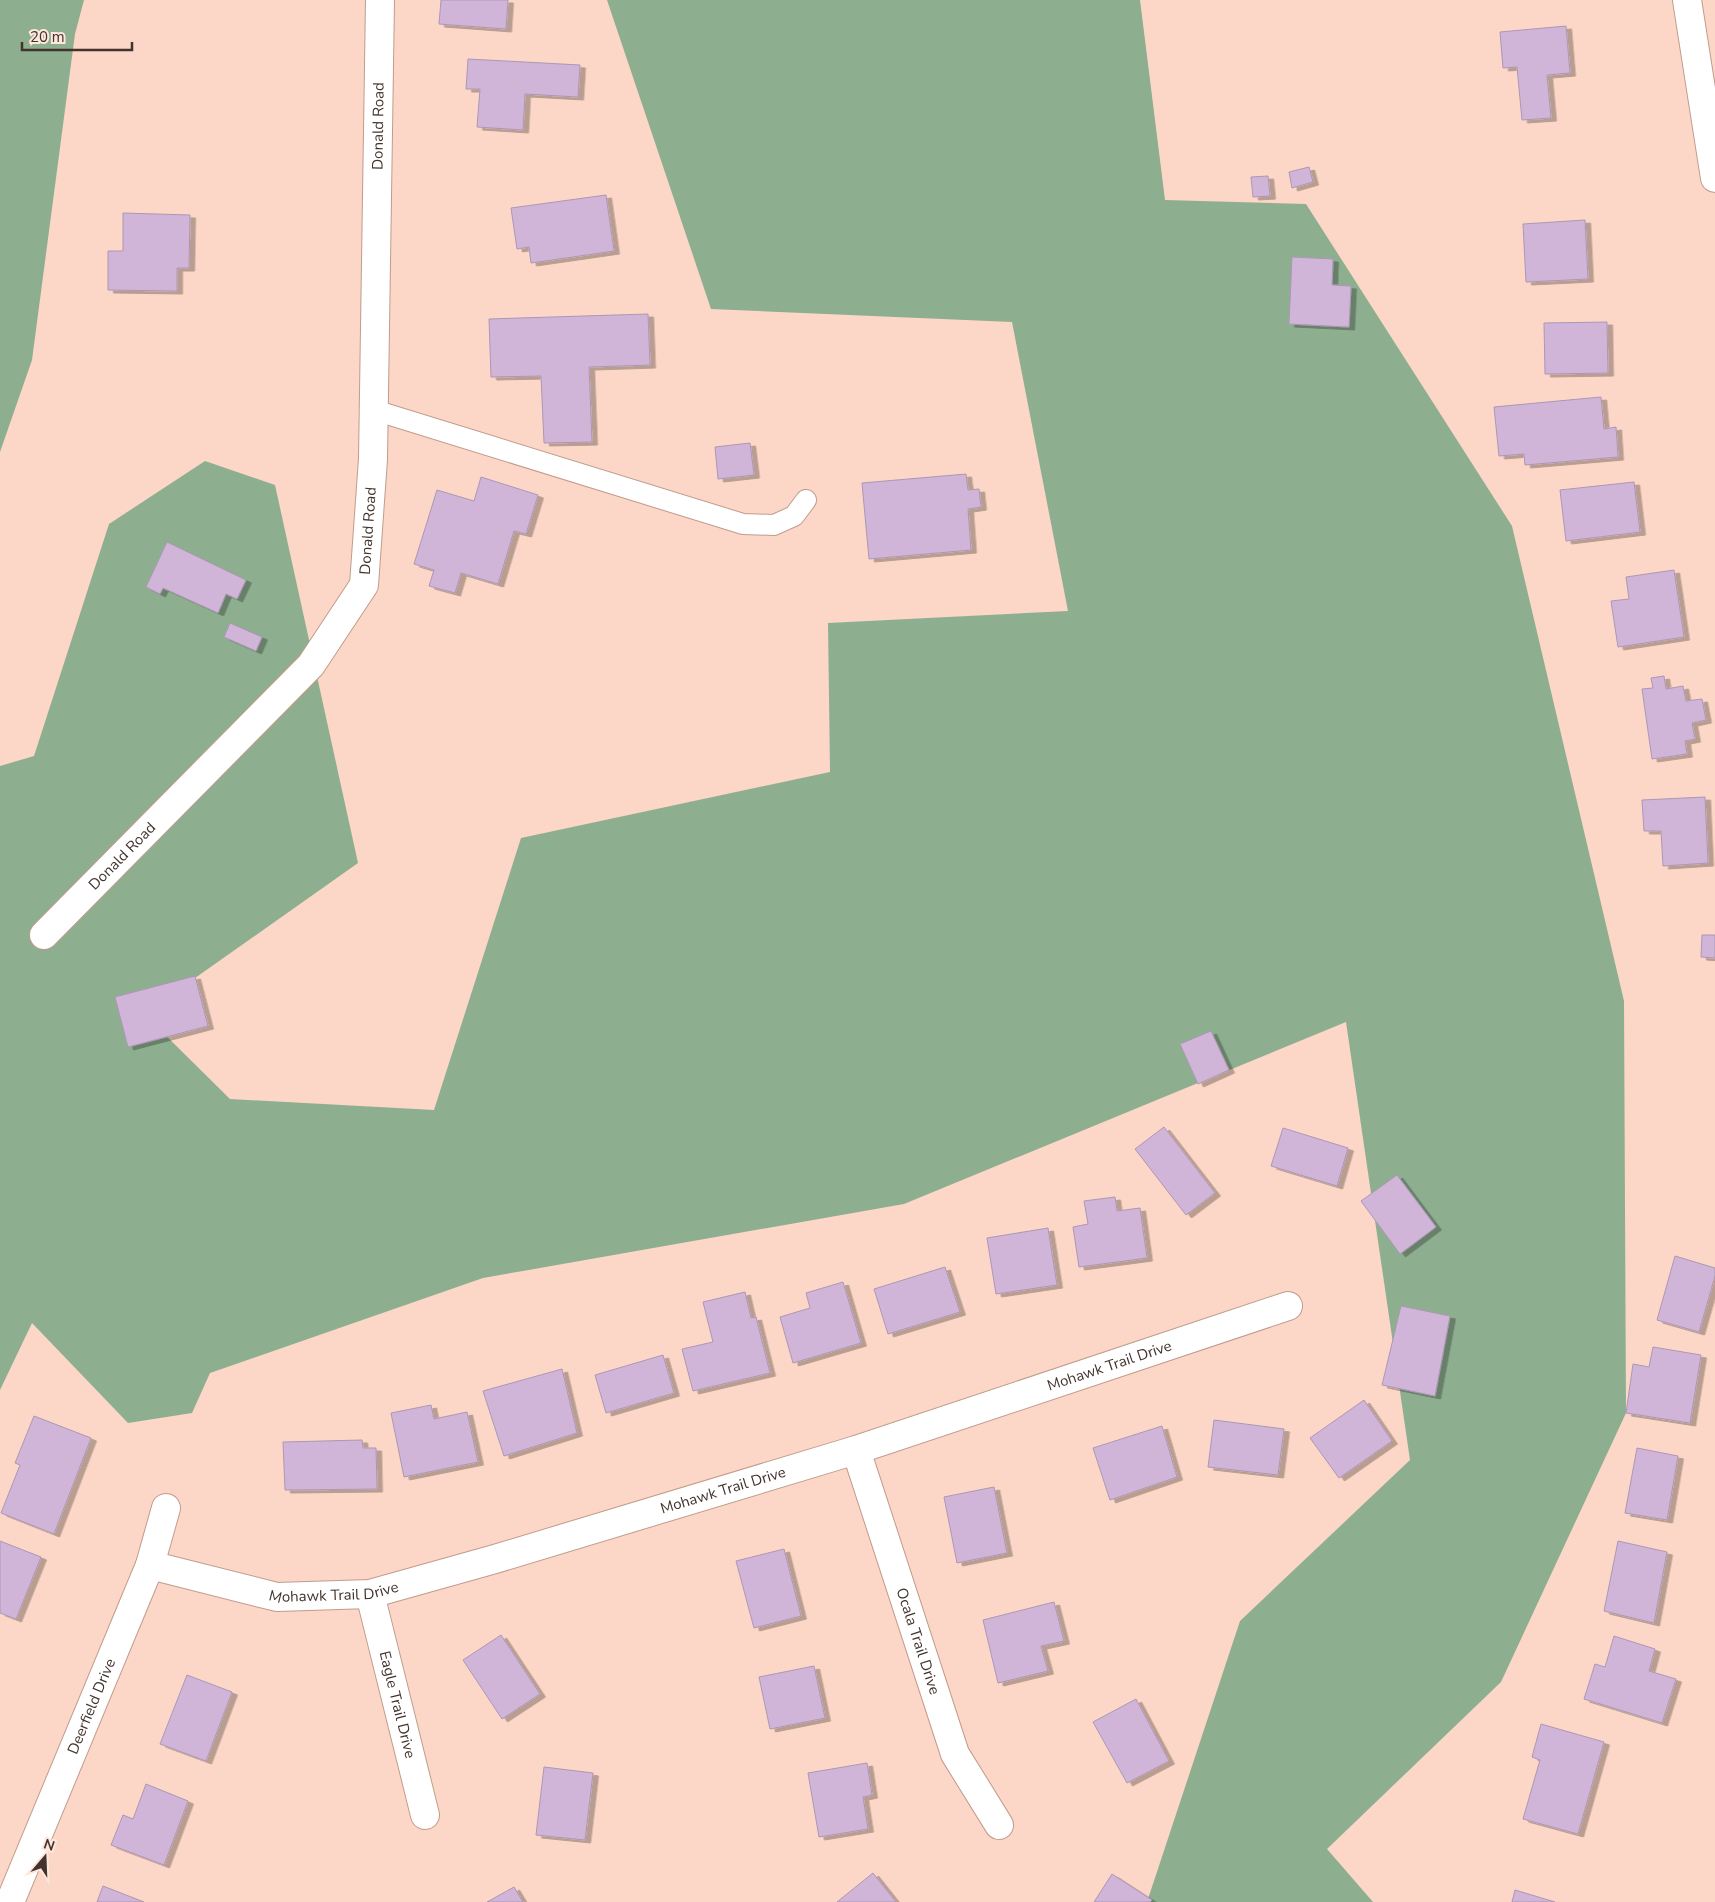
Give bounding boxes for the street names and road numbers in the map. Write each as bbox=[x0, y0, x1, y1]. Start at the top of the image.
street label: Donald Road bbox=[367, 82, 389, 170]
street label: Donald Road bbox=[355, 486, 381, 575]
street label: Donald Road bbox=[84, 818, 160, 894]
street label: Mohawk Trail Drive bbox=[1044, 1335, 1174, 1396]
street label: Mohawk Trail Drive bbox=[658, 1462, 788, 1519]
street label: Mohawk Trail Drive bbox=[267, 1577, 401, 1608]
street label: Ocala Trail Drive bbox=[892, 1585, 945, 1697]
street label: Eagle Trail Drive bbox=[375, 1649, 421, 1761]
street label: Deerfield Drive bbox=[63, 1655, 120, 1757]

